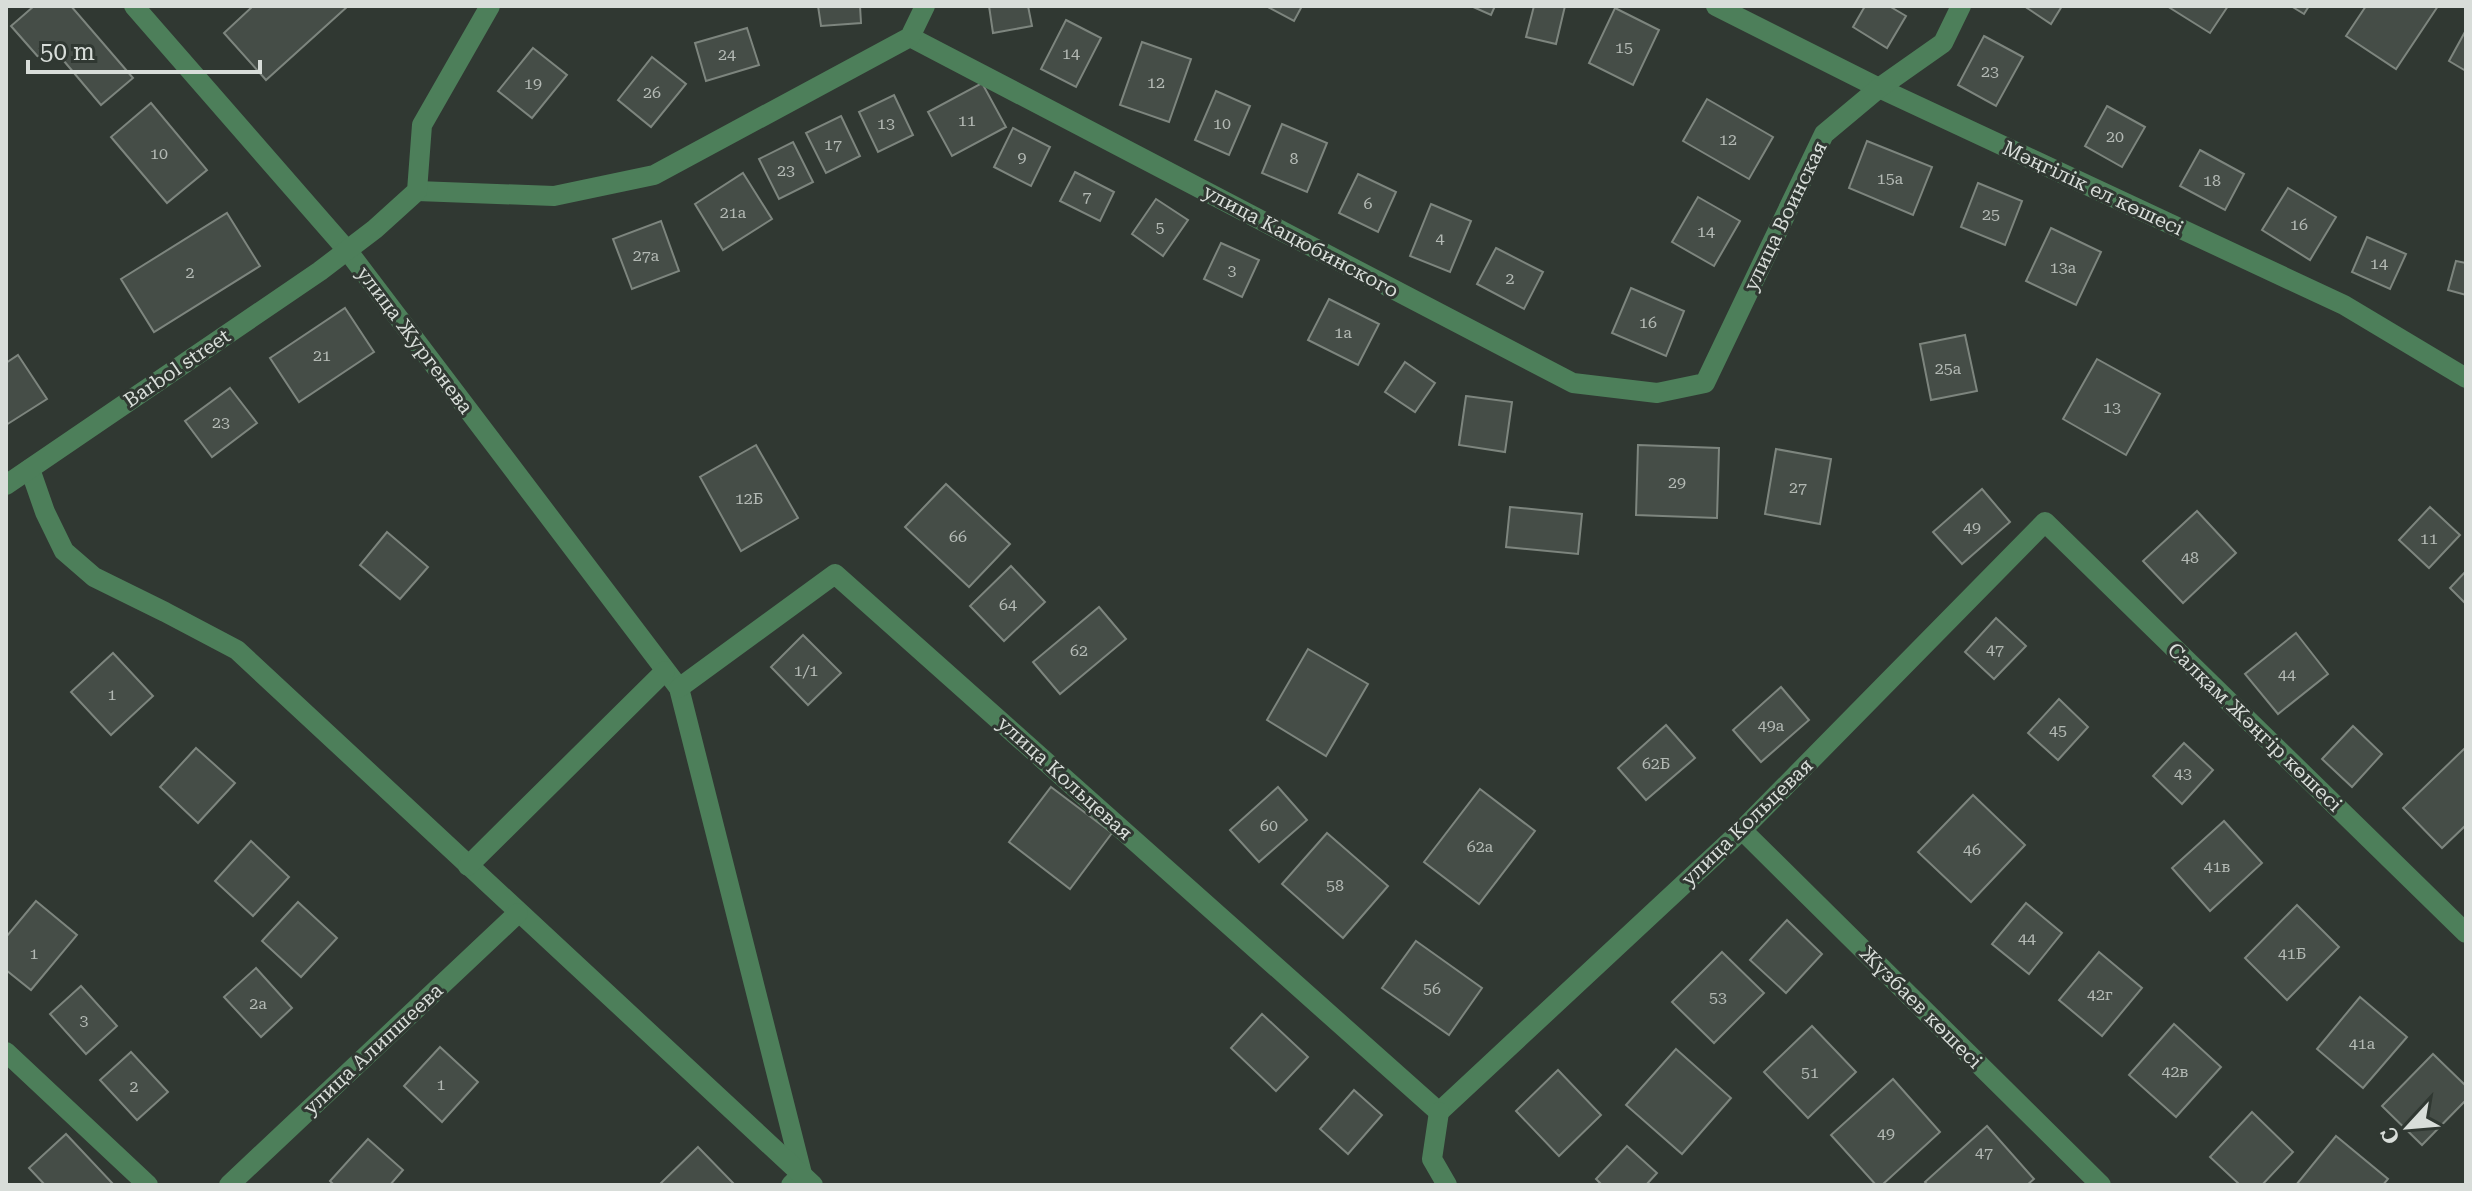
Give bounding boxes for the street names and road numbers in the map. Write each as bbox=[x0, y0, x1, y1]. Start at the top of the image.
street label: Мәңгілік ел көшесі bbox=[1999, 136, 2187, 240]
street label: улица Воинская bbox=[1738, 137, 1832, 295]
street label: улица Кацюбинского bbox=[1199, 179, 1403, 303]
street label: улица Жургенева bbox=[352, 262, 478, 418]
street label: Barbol street bbox=[119, 323, 235, 412]
street label: Салқам Жәңгір көшесі bbox=[2163, 637, 2347, 817]
street label: улица Кольцевая bbox=[993, 711, 1137, 845]
street label: улица Кольцевая bbox=[1676, 753, 1818, 891]
street label: Жүзбаев көшесі bbox=[1855, 941, 1987, 1073]
street label: улица Алипшеева bbox=[298, 978, 448, 1120]

